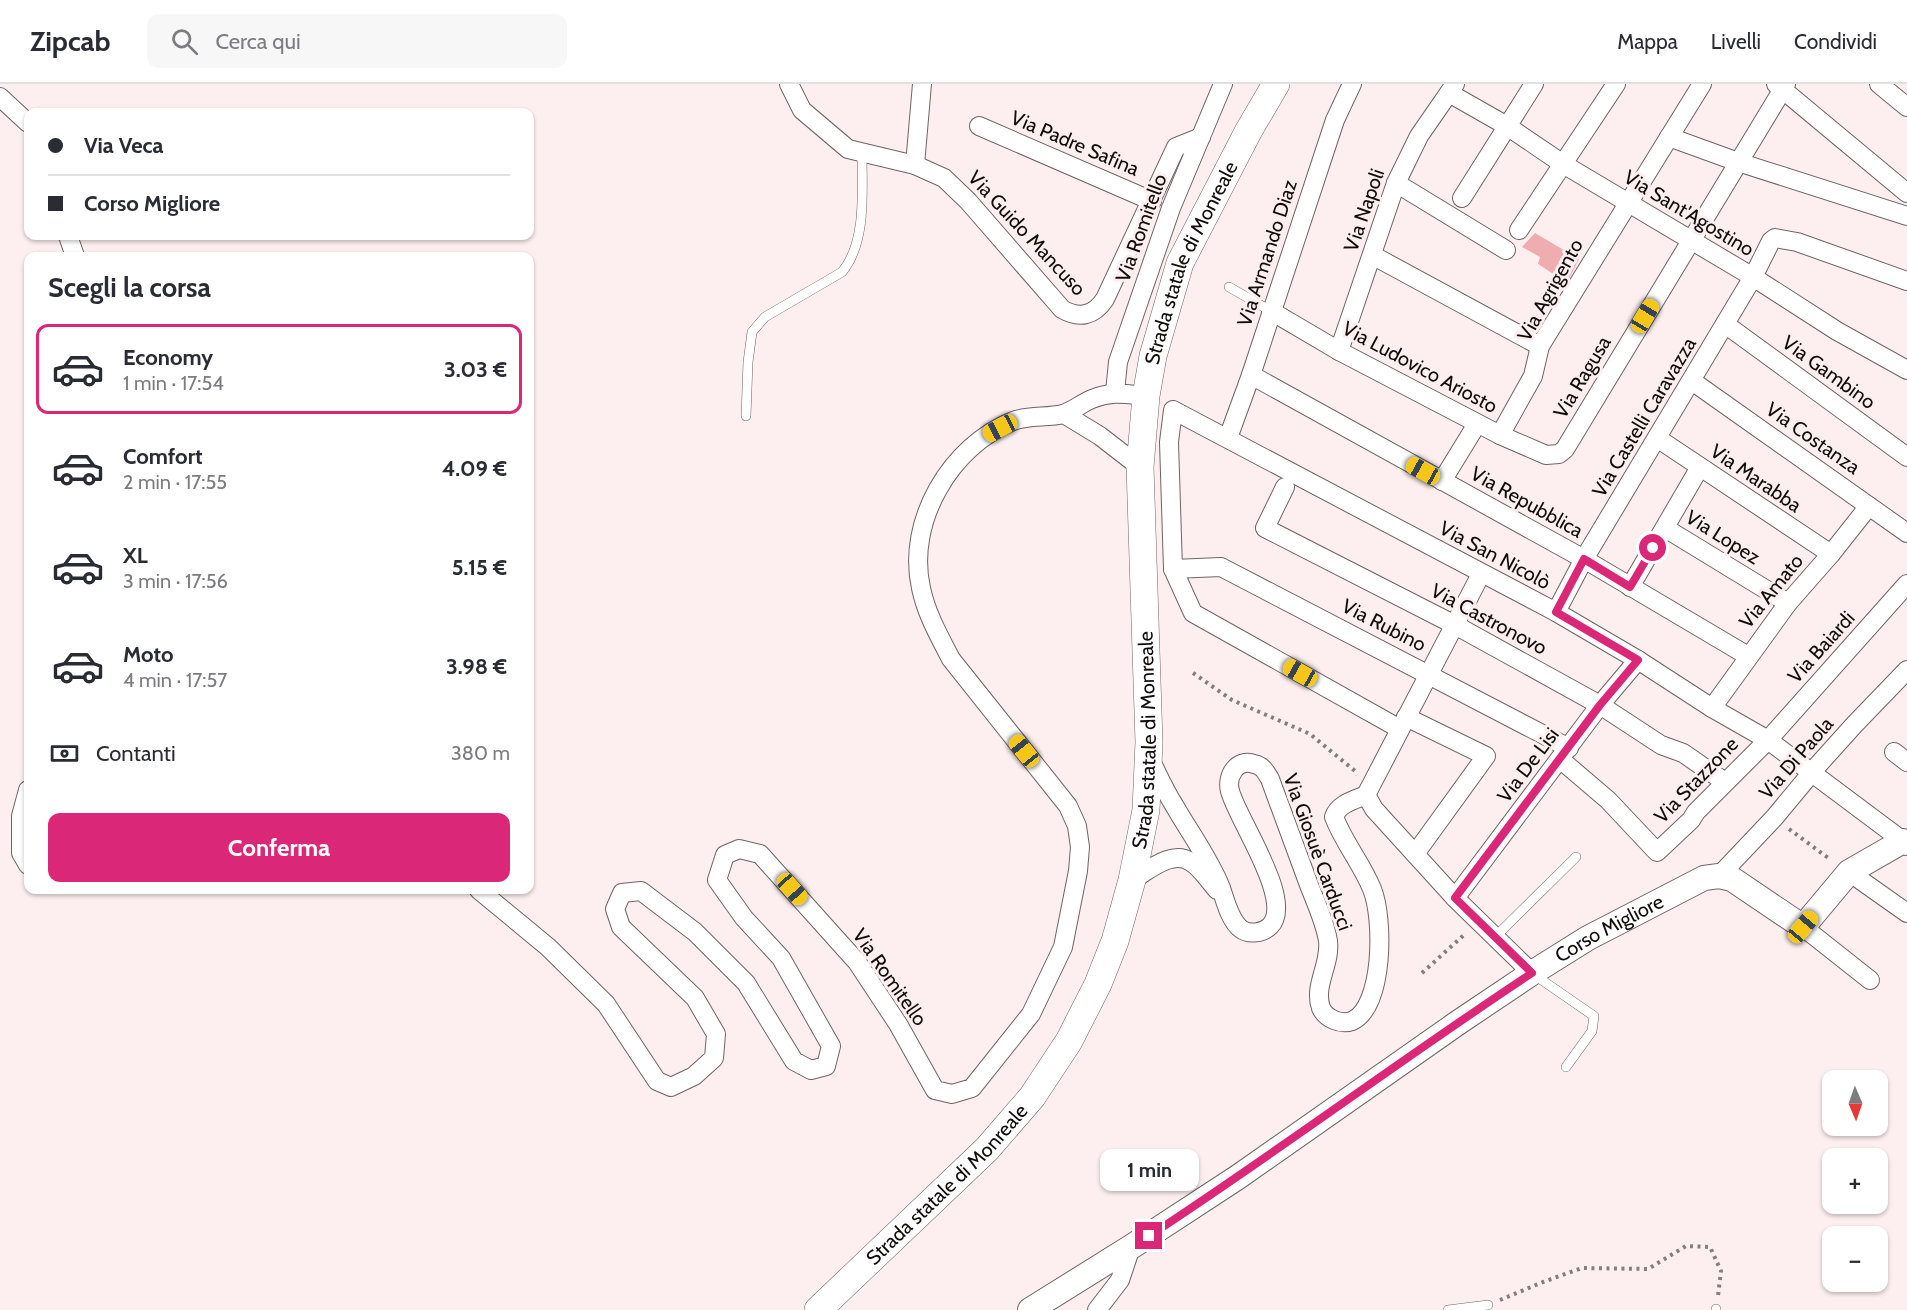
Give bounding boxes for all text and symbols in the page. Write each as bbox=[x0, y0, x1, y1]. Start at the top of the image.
search box bbox=[147, 14, 567, 68]
text: Zipcab bbox=[30, 24, 111, 58]
icon: search bbox=[168, 25, 201, 58]
text: Cerca qui bbox=[216, 28, 301, 55]
text: Mappa bbox=[1617, 29, 1678, 54]
text: Livelli bbox=[1711, 29, 1761, 54]
text: Condividi bbox=[1794, 29, 1877, 54]
street label: Via Padre Safina bbox=[1007, 105, 1143, 181]
text: Via Veca bbox=[84, 132, 164, 159]
street label: Strada statale di Monreale bbox=[1140, 157, 1243, 366]
street label: Via Napoli bbox=[1339, 165, 1389, 255]
street label: Via Sant'Agostino bbox=[1620, 165, 1758, 261]
street label: Via Guido Mancuso bbox=[963, 166, 1091, 300]
street label: Via Romitello bbox=[1110, 171, 1172, 285]
street label: Via Armando Diaz bbox=[1232, 177, 1302, 329]
text: Corso Migliore bbox=[84, 190, 220, 217]
street label: Via Agrigento bbox=[1512, 235, 1588, 345]
text: Scegli la corsa bbox=[48, 271, 211, 304]
car bbox=[1628, 296, 1662, 336]
street label: Via Ludovico Ariosto bbox=[1338, 316, 1502, 418]
street label: Via Gambino bbox=[1778, 330, 1880, 414]
street label: Via Ragusa bbox=[1548, 331, 1616, 422]
street label: Via Castelli Caravazza bbox=[1587, 333, 1701, 501]
icon: car bbox=[51, 342, 105, 396]
text: Economy bbox=[123, 344, 213, 371]
text: 3.03 € bbox=[444, 356, 507, 383]
text: 1 min · 17:54 bbox=[123, 371, 224, 395]
street label: Via Costanza bbox=[1761, 397, 1865, 479]
car bbox=[980, 412, 1020, 444]
street label: Via Marabba bbox=[1706, 439, 1806, 517]
icon: car bbox=[51, 441, 105, 495]
text: Comfort bbox=[123, 443, 202, 470]
car bbox=[1403, 454, 1443, 488]
text: 4.09 € bbox=[442, 455, 507, 482]
street label: Via Repubblica bbox=[1467, 461, 1588, 543]
text: 2 min · 17:55 bbox=[123, 470, 227, 494]
street label: Via Lopez bbox=[1681, 505, 1765, 569]
street label: Via San Nicolò bbox=[1435, 516, 1555, 594]
route start bbox=[1639, 534, 1666, 561]
icon: car bbox=[51, 540, 105, 594]
text: XL bbox=[123, 542, 148, 569]
street label: Via Amato bbox=[1734, 549, 1808, 633]
text: 5.15 € bbox=[452, 554, 507, 581]
text: 3 min · 17:56 bbox=[123, 569, 228, 593]
street label: Via Castronovo bbox=[1427, 578, 1551, 660]
street label: Via Rubino bbox=[1338, 594, 1430, 656]
street label: Via Baiardi bbox=[1783, 606, 1859, 688]
street label: Strada statale di Monreale bbox=[1127, 631, 1161, 851]
icon: car bbox=[51, 639, 105, 693]
text: Moto bbox=[123, 641, 174, 668]
text: 3.98 € bbox=[446, 653, 507, 680]
car bbox=[1280, 656, 1320, 690]
text: 4 min · 17:57 bbox=[123, 668, 227, 692]
street label: Via Di Paola bbox=[1754, 712, 1838, 804]
street label: Via De Lisi bbox=[1492, 723, 1564, 807]
car bbox=[1006, 731, 1042, 771]
street label: Via Stazzone bbox=[1649, 732, 1743, 828]
icon: cash bbox=[48, 737, 81, 770]
text: Contanti bbox=[96, 740, 176, 767]
text: 380 m bbox=[451, 741, 510, 765]
street label: Via Giosuè Carducci bbox=[1278, 770, 1358, 934]
button: Conferma bbox=[48, 813, 510, 882]
car bbox=[773, 870, 811, 908]
street label: Corso Migliore bbox=[1551, 889, 1667, 968]
car bbox=[1785, 907, 1821, 947]
street label: Via Romitello bbox=[848, 924, 932, 1030]
north arrow bbox=[1822, 1070, 1888, 1136]
map controls bbox=[1822, 1070, 1888, 1292]
street label: Strada statale di Monreale bbox=[861, 1099, 1033, 1270]
button: + bbox=[1822, 1148, 1888, 1214]
callout: 1 min bbox=[1100, 1149, 1198, 1191]
text: 1 min bbox=[1127, 1158, 1172, 1182]
route end bbox=[1135, 1222, 1162, 1249]
button: − bbox=[1822, 1226, 1888, 1292]

